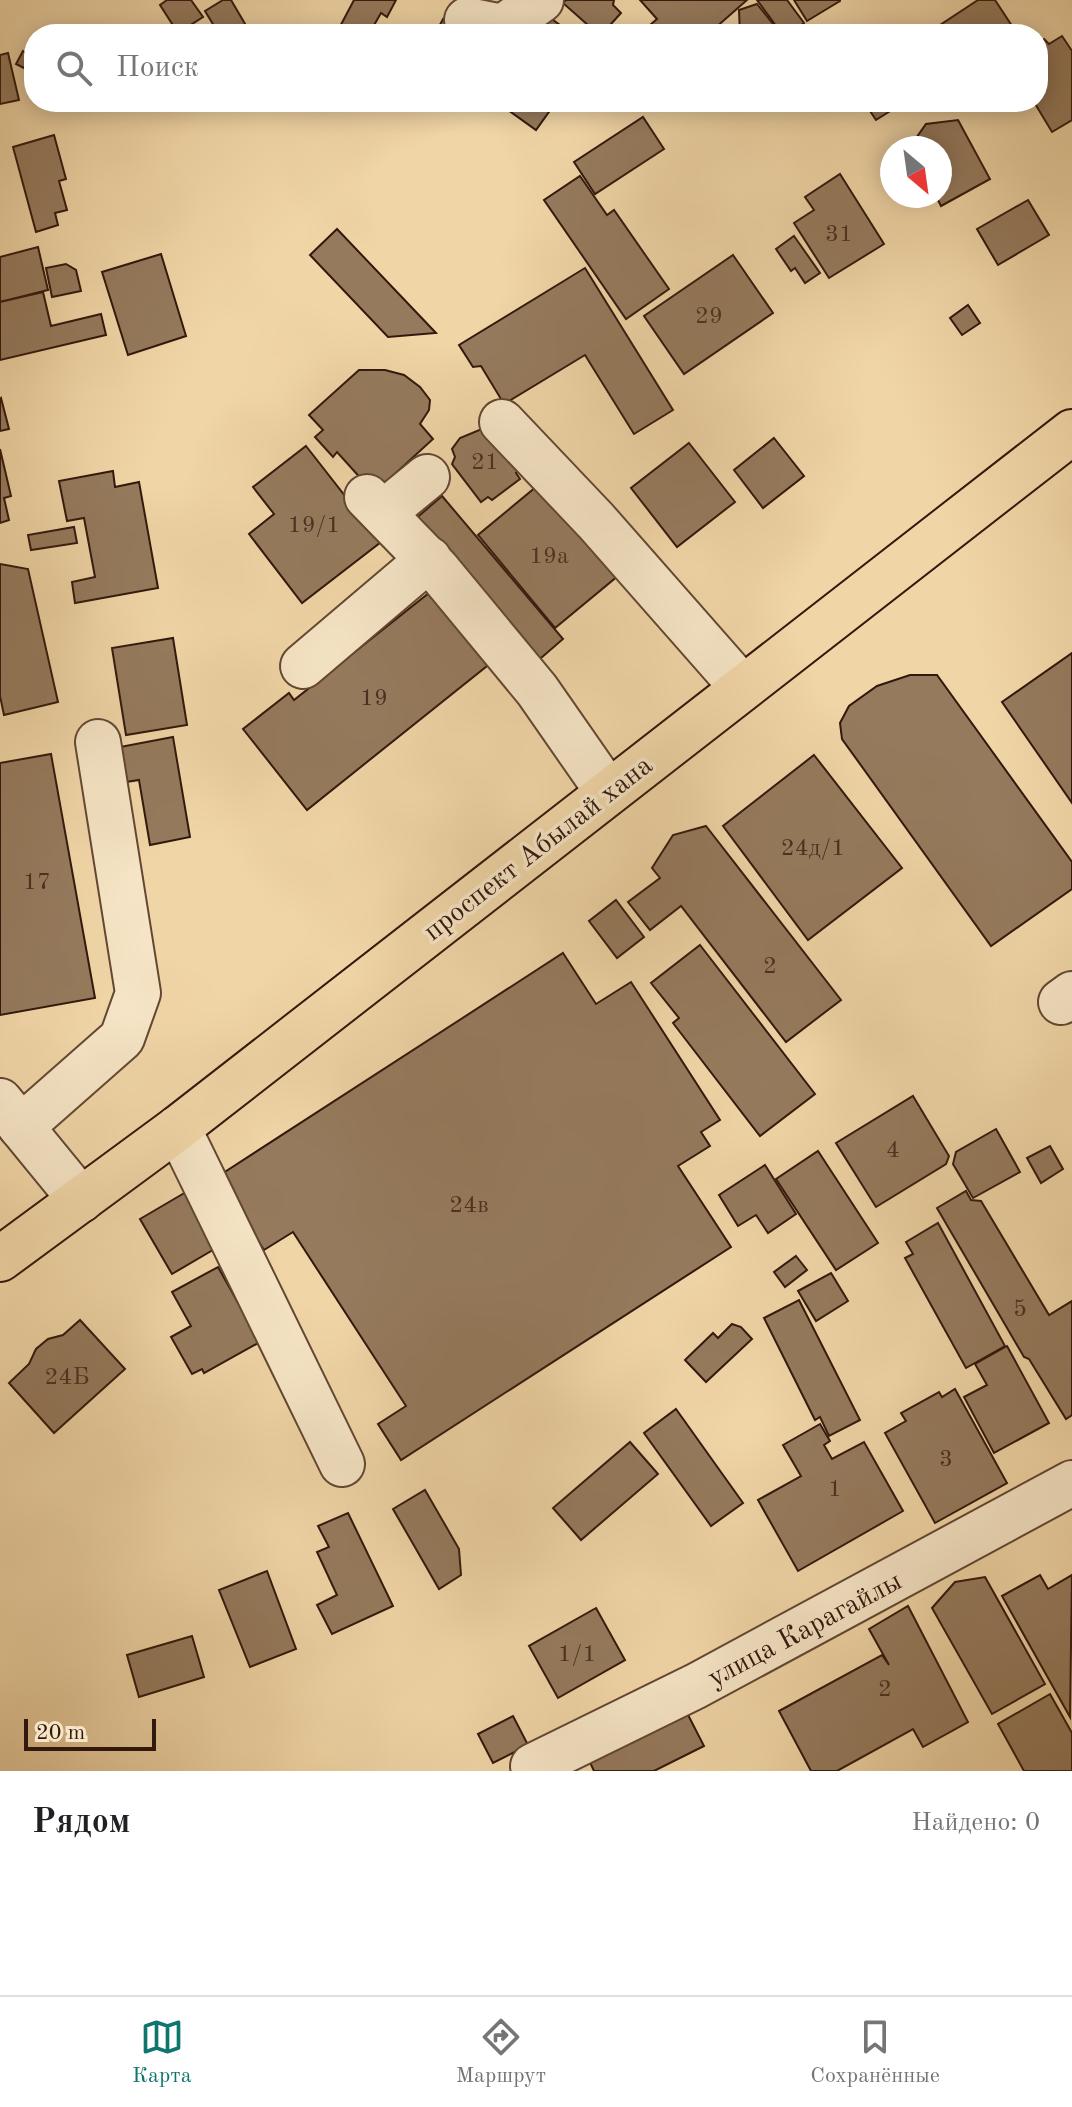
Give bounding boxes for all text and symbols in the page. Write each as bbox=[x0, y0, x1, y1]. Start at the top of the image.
search box bbox=[24, 24, 1048, 112]
icon: search bbox=[52, 46, 96, 90]
text: Поиск bbox=[116, 53, 199, 83]
north arrow bbox=[880, 136, 952, 208]
house number: 31 bbox=[825, 223, 853, 247]
house number: 29 bbox=[695, 305, 723, 329]
house number: 21 bbox=[471, 451, 499, 475]
house number: 19/1 bbox=[288, 514, 340, 538]
house number: 19а bbox=[529, 545, 569, 569]
house number: 19 bbox=[360, 687, 388, 711]
street label: проспект Абылай хана bbox=[419, 752, 658, 947]
house number: 24д/1 bbox=[781, 837, 845, 861]
house number: 17 bbox=[23, 871, 51, 895]
house number: 2 bbox=[763, 955, 777, 979]
house number: 4 bbox=[886, 1139, 900, 1163]
house number: 24в bbox=[449, 1194, 489, 1218]
house number: 5 bbox=[1013, 1298, 1027, 1322]
house number: 24Б bbox=[45, 1366, 89, 1390]
house number: 3 bbox=[939, 1448, 953, 1472]
house number: 1 bbox=[828, 1478, 842, 1502]
street label: улица Карагайлы bbox=[704, 1568, 907, 1693]
house number: 1/1 bbox=[558, 1643, 596, 1667]
house number: 2 bbox=[878, 1678, 892, 1702]
scale bar bbox=[24, 1715, 156, 1751]
text: 20 m bbox=[36, 1722, 85, 1744]
text: Рядом bbox=[32, 1806, 131, 1840]
text: Найдено: 0 bbox=[911, 1810, 1040, 1836]
tab: Карта bbox=[132, 2015, 192, 2090]
tab: Маршрут bbox=[456, 2015, 546, 2090]
tab: Сохранённые bbox=[810, 2015, 940, 2090]

